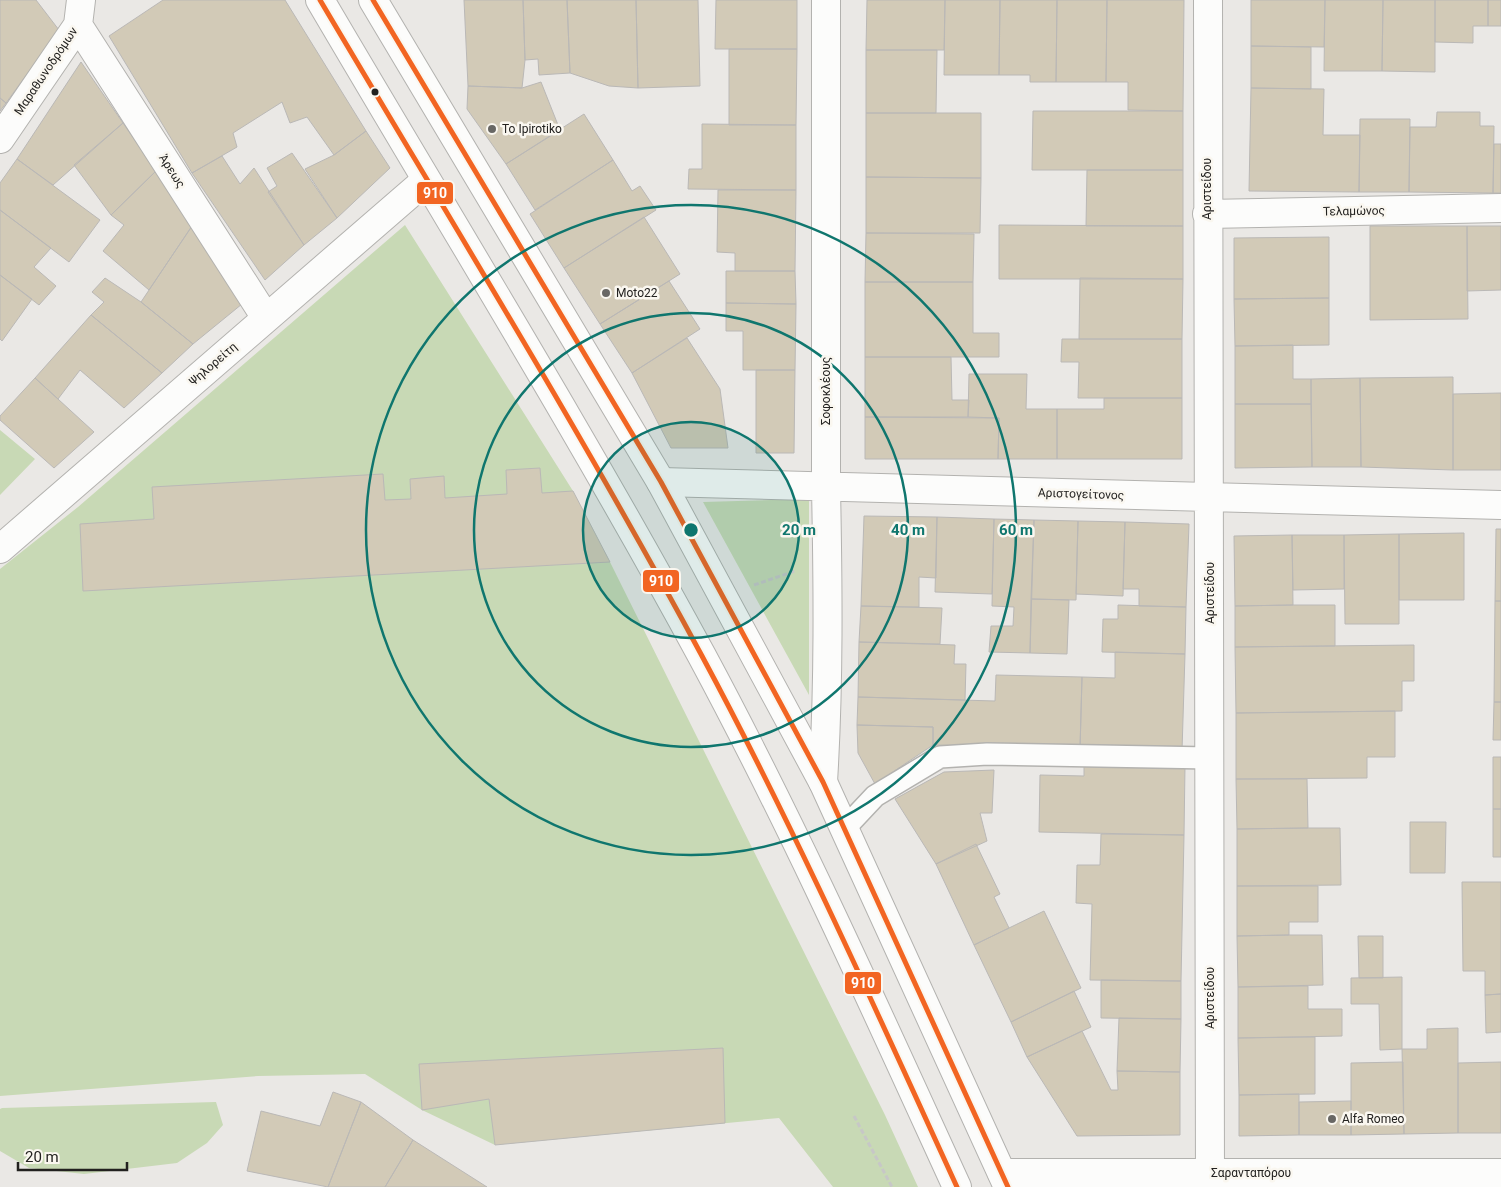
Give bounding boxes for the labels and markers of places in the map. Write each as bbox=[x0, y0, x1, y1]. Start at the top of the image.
unlabelled marker bbox=[370, 87, 380, 97]
place label: To Ipirotiko bbox=[502, 122, 562, 136]
marker: To Ipirotiko bbox=[486, 123, 498, 135]
place label: Moto22 bbox=[616, 286, 658, 300]
marker: Moto22 bbox=[600, 287, 612, 299]
centre of rings bbox=[682, 521, 700, 539]
place label: Alfa Romeo bbox=[1342, 1112, 1405, 1126]
marker: Alfa Romeo bbox=[1326, 1113, 1338, 1125]

